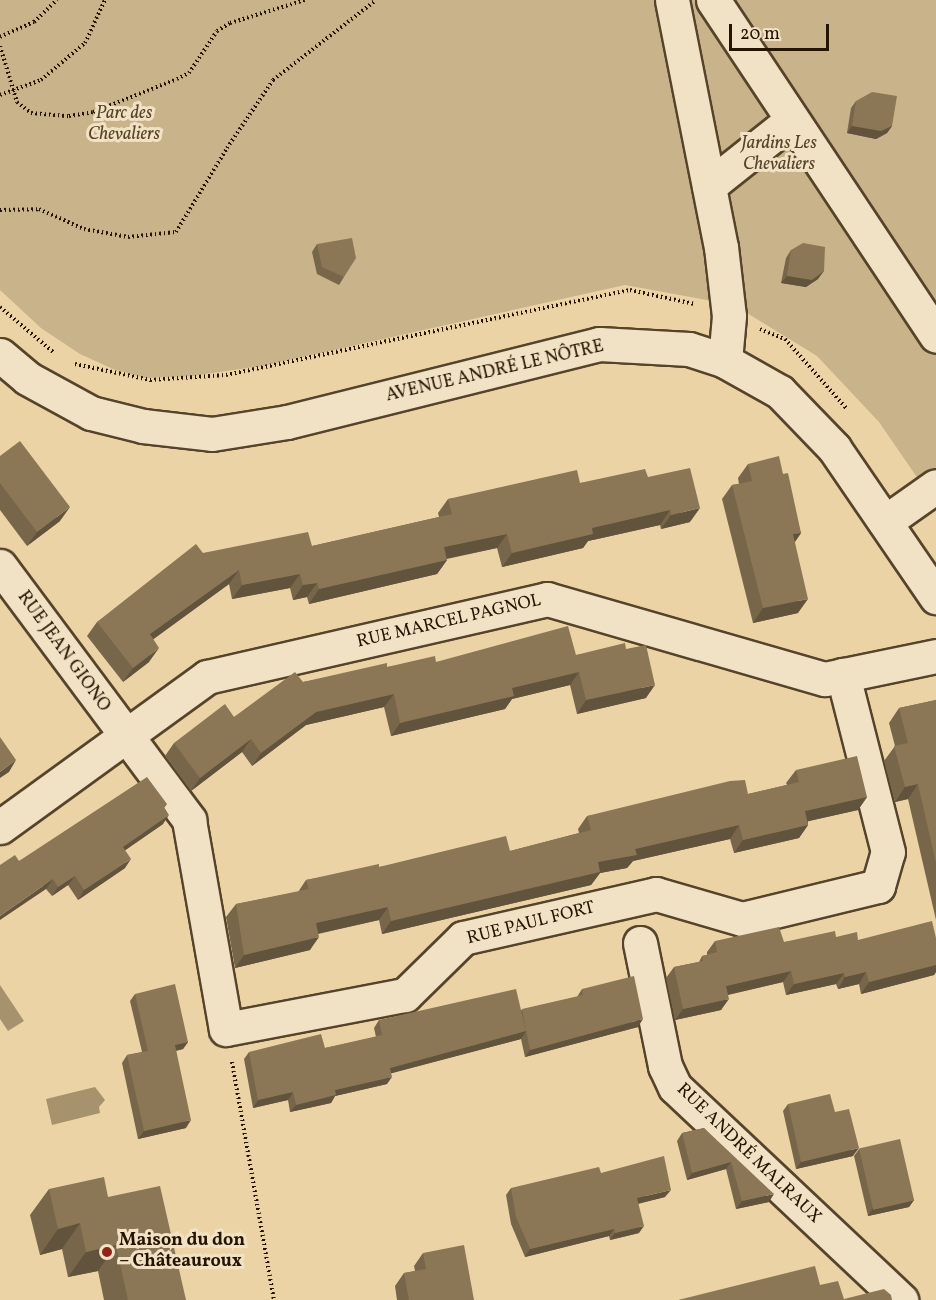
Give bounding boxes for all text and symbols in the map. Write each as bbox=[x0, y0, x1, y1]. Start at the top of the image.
scale bar bbox=[732, 12, 832, 50]
text: 20 m bbox=[740, 22, 780, 47]
park label: Parc des Chevaliers bbox=[88, 104, 160, 146]
park label: Jardins Les Chevaliers bbox=[741, 134, 817, 176]
street label: AVENUE ANDRÉ LE NÔTRE bbox=[384, 336, 606, 408]
street label: RUE JEAN GIONO bbox=[12, 587, 114, 717]
street label: RUE MARCEL PAGNOL bbox=[355, 590, 543, 654]
street label: RUE PAUL FORT bbox=[465, 898, 597, 950]
street label: RUE ANDRÉ MALRAUX bbox=[671, 1079, 825, 1229]
place label: Maison du don – Châteauroux bbox=[119, 1231, 245, 1274]
marker: Maison du don – Châteauroux bbox=[100, 1245, 114, 1259]

